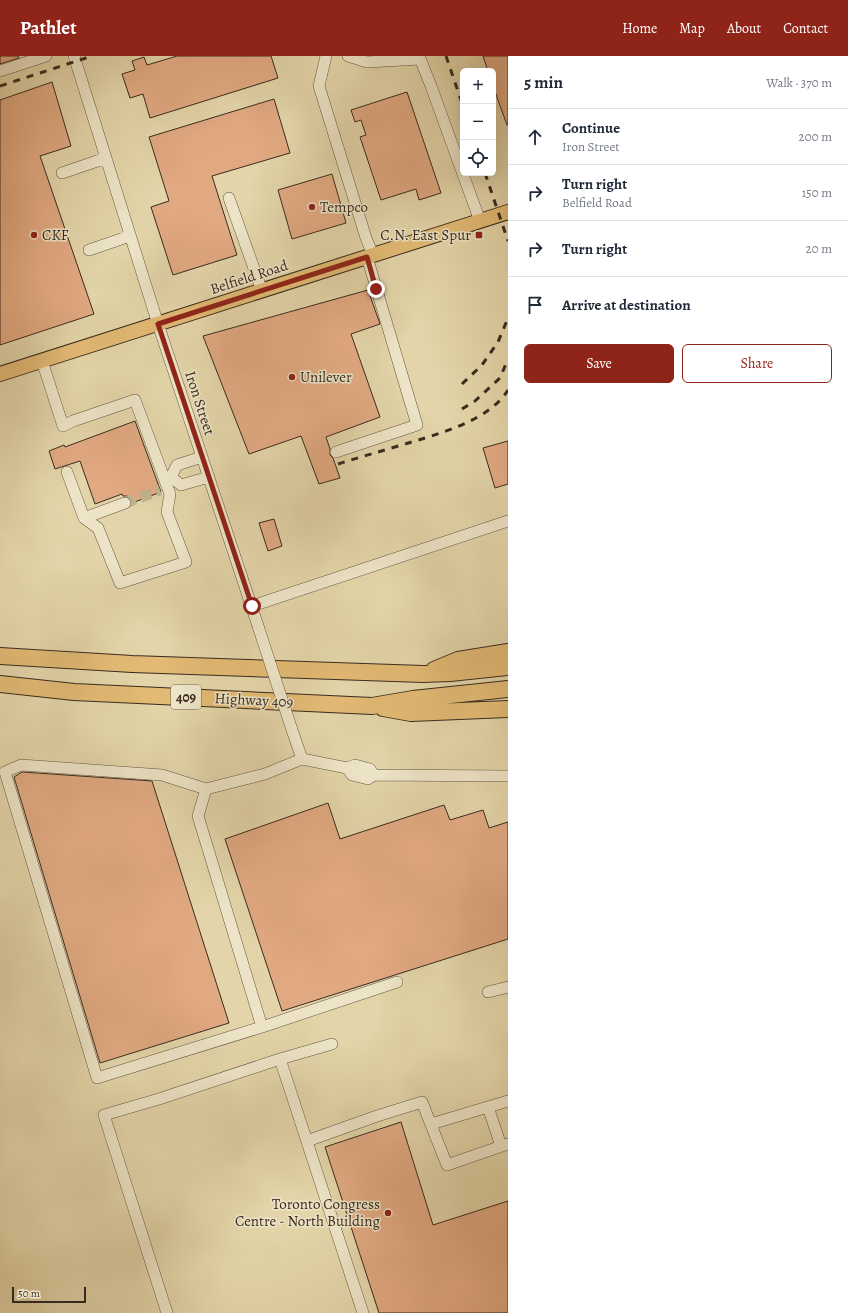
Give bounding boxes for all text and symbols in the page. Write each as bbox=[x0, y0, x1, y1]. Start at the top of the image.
text: Pathlet bbox=[20, 15, 76, 41]
text: Home bbox=[622, 19, 657, 38]
text: Map bbox=[679, 19, 705, 38]
text: About bbox=[727, 19, 761, 38]
text: Contact bbox=[783, 19, 828, 38]
map controls bbox=[460, 68, 496, 176]
button: + bbox=[460, 68, 496, 104]
text: 5 min bbox=[524, 71, 563, 94]
text: Walk · 370 m bbox=[766, 74, 832, 91]
button: − bbox=[460, 104, 496, 140]
text: Continue bbox=[562, 118, 620, 138]
icon: ahead bbox=[524, 126, 546, 148]
text: 200 m bbox=[799, 128, 832, 145]
text: Iron Street bbox=[562, 138, 620, 155]
button: locate bbox=[460, 140, 496, 176]
text: Turn right bbox=[562, 174, 627, 194]
icon: right bbox=[524, 182, 546, 204]
text: 150 m bbox=[802, 184, 832, 201]
text: Belfield Road bbox=[562, 194, 632, 211]
place label: Tempco bbox=[320, 197, 368, 217]
marker: Tempco bbox=[307, 202, 317, 212]
place label: CKF bbox=[42, 225, 69, 245]
place label: C.N. East Spur bbox=[380, 225, 471, 245]
marker: CKF bbox=[29, 230, 39, 240]
marker: C.N. East Spur bbox=[474, 230, 484, 240]
icon: right bbox=[524, 238, 546, 260]
text: Turn right bbox=[562, 239, 627, 259]
text: 20 m bbox=[806, 240, 832, 257]
street label: Belfield Road bbox=[208, 255, 291, 299]
route end bbox=[367, 280, 385, 298]
icon: arrive bbox=[524, 294, 546, 316]
text: Arrive at destination bbox=[562, 295, 691, 315]
button: Save bbox=[524, 344, 674, 383]
button: Share bbox=[682, 344, 832, 383]
place label: Unilever bbox=[300, 367, 352, 387]
street label: Iron Street bbox=[180, 368, 220, 438]
marker: Unilever bbox=[287, 372, 297, 382]
route start bbox=[243, 597, 261, 615]
road number: 409 bbox=[171, 685, 201, 709]
street label: Highway 409 bbox=[214, 688, 294, 712]
place label: Toronto Congress Centre - North Building bbox=[235, 1194, 380, 1231]
marker: Toronto Congress Centre - North Building bbox=[383, 1208, 393, 1218]
scale bar bbox=[12, 1285, 86, 1304]
text: 50 m bbox=[18, 1286, 40, 1301]

